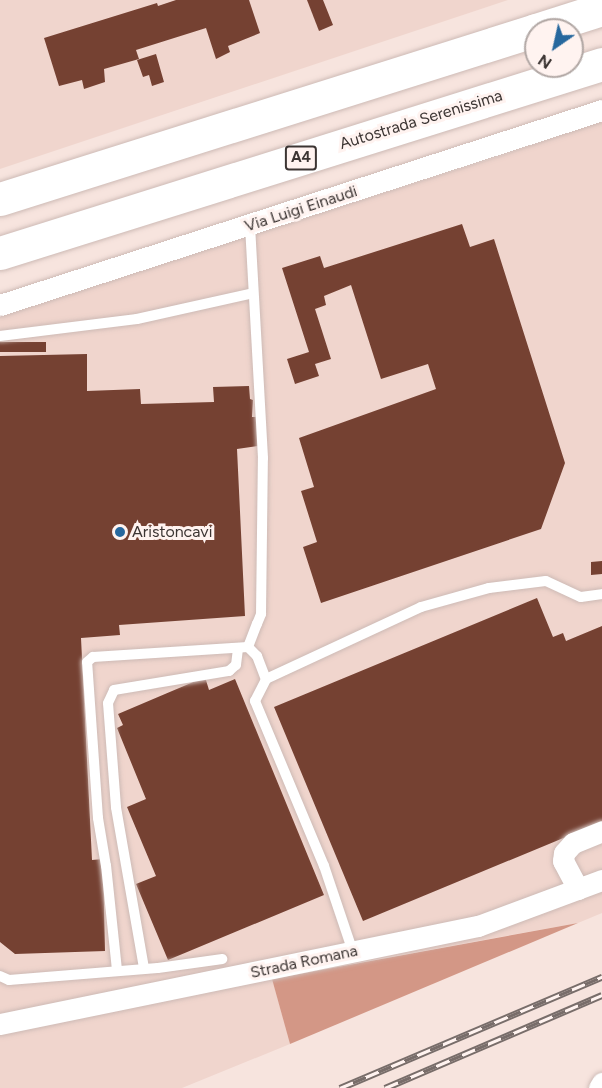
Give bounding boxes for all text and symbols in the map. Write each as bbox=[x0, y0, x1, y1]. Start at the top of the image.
north arrow bbox=[524, 18, 584, 78]
text: N bbox=[534, 50, 555, 73]
street label: Autostrada Serenissima bbox=[337, 86, 505, 154]
road number: A4 bbox=[284, 146, 318, 170]
street label: Via Luigi Einaudi bbox=[242, 182, 360, 236]
place label: Aristoncavi bbox=[132, 522, 212, 542]
marker: Aristoncavi bbox=[113, 525, 127, 539]
street label: Strada Romana bbox=[249, 941, 359, 983]

